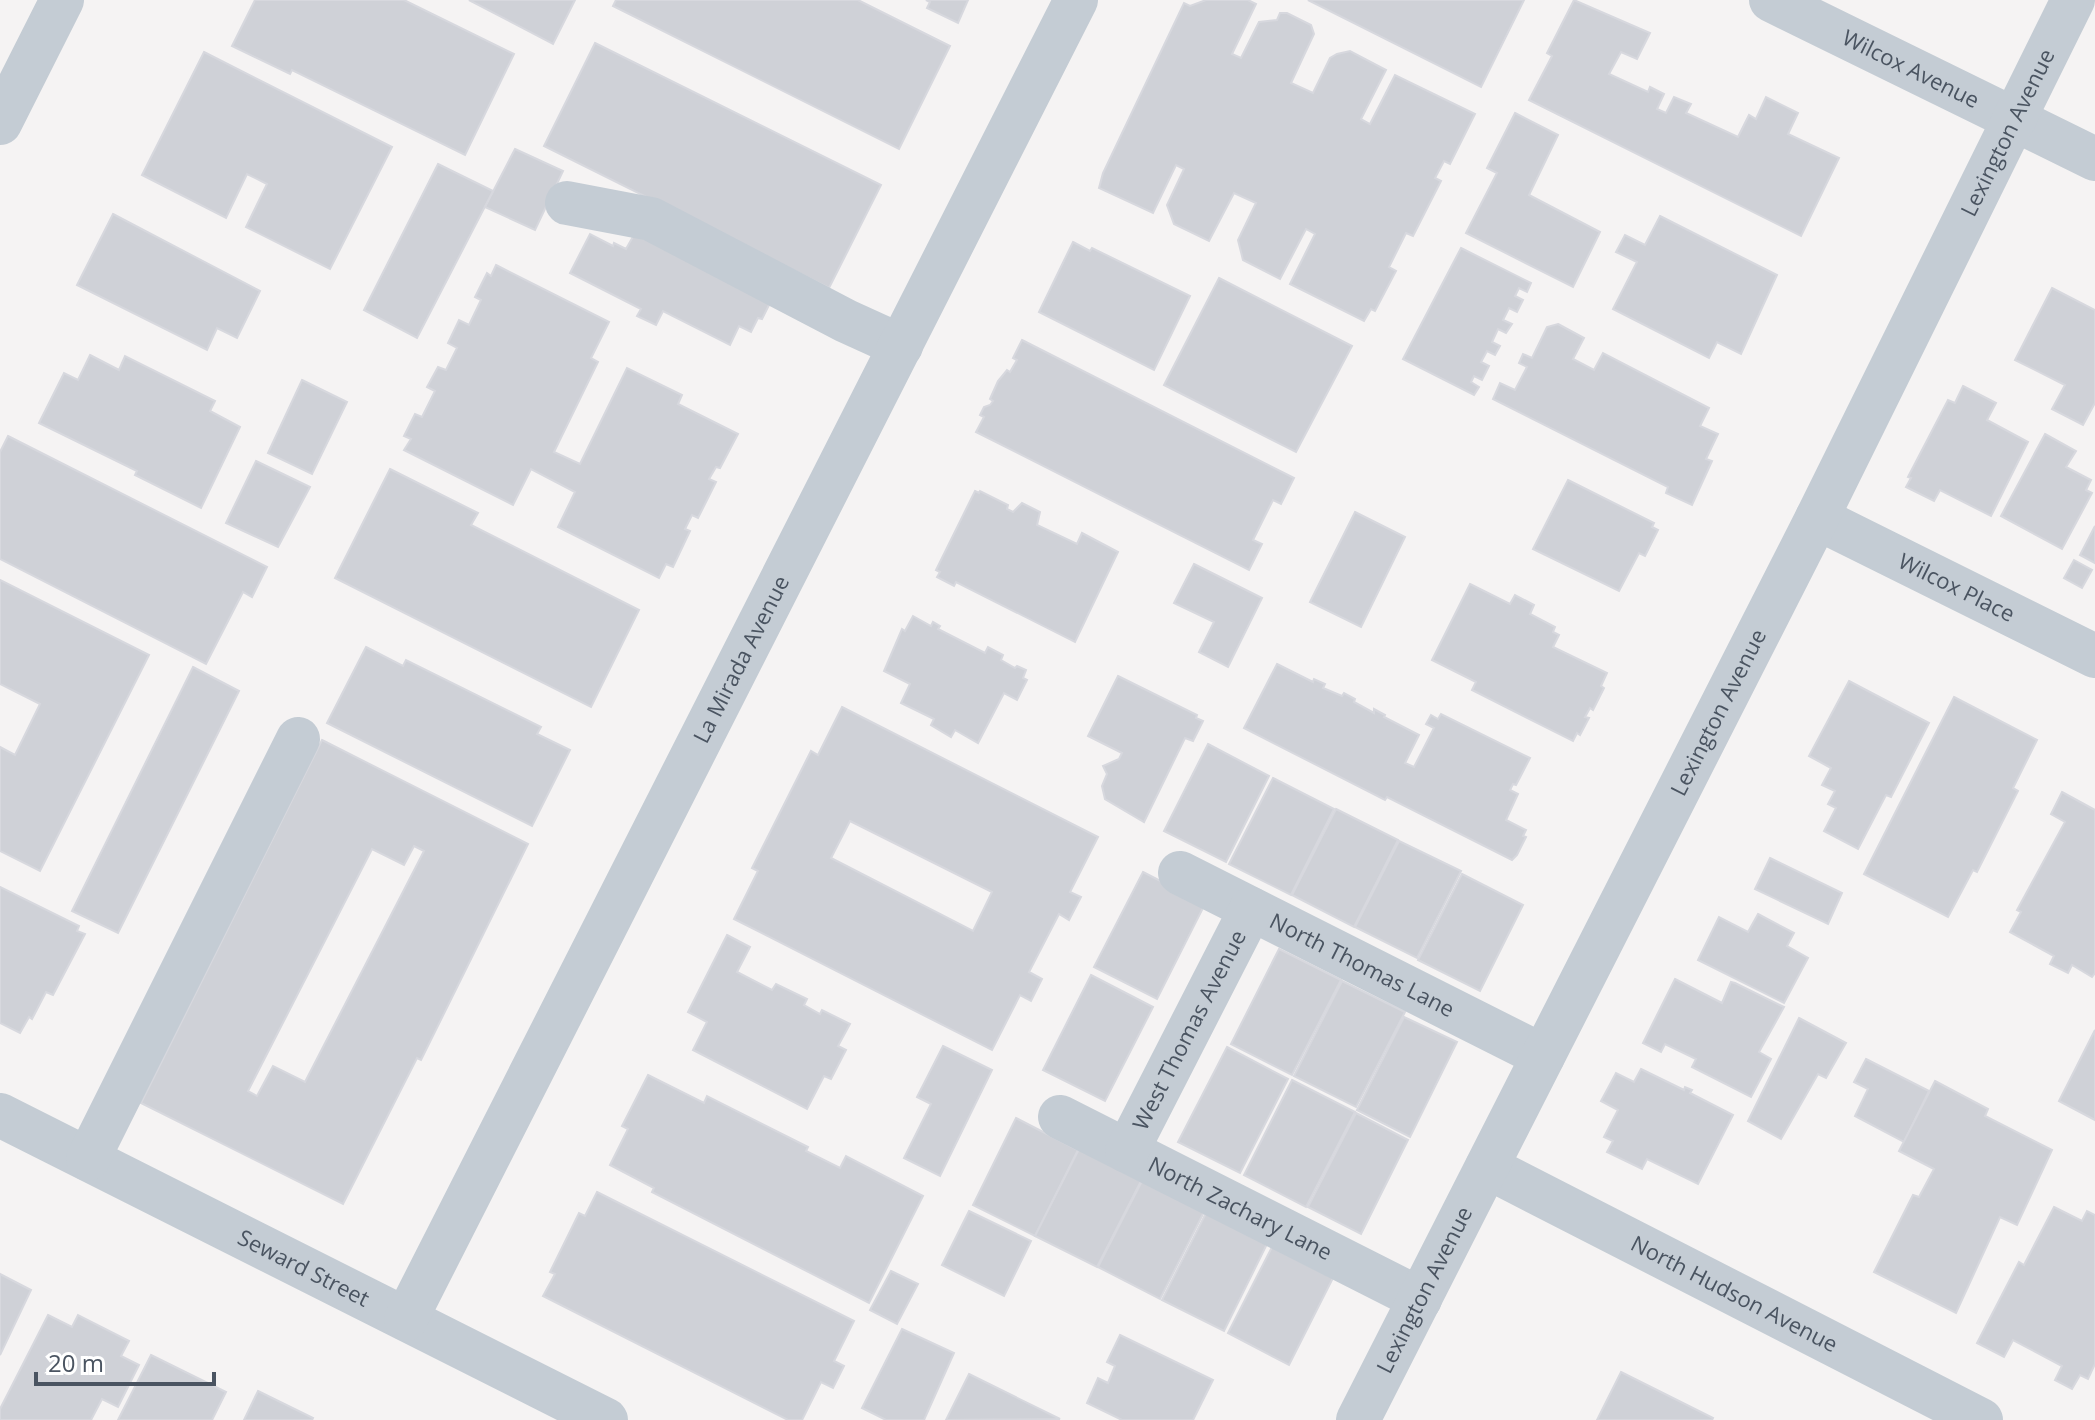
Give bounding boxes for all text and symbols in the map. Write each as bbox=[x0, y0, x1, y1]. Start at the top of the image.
street label: Wilcox Avenue bbox=[1838, 22, 1985, 114]
street label: Lexington Avenue bbox=[1953, 43, 2061, 221]
street label: Wilcox Place bbox=[1894, 545, 2020, 628]
street label: La Mirada Avenue bbox=[685, 570, 795, 748]
street label: Lexington Avenue bbox=[1662, 623, 1772, 800]
street label: North Thomas Lane bbox=[1265, 905, 1460, 1023]
street label: West Thomas Avenue bbox=[1124, 924, 1252, 1135]
street label: North Zachary Lane bbox=[1144, 1148, 1338, 1266]
street label: Lexington Avenue bbox=[1368, 1201, 1478, 1378]
street label: Seward Street bbox=[233, 1221, 375, 1313]
street label: North Hudson Avenue bbox=[1626, 1227, 1843, 1358]
scale bar bbox=[36, 1336, 214, 1386]
text: 20 m bbox=[48, 1346, 104, 1379]

